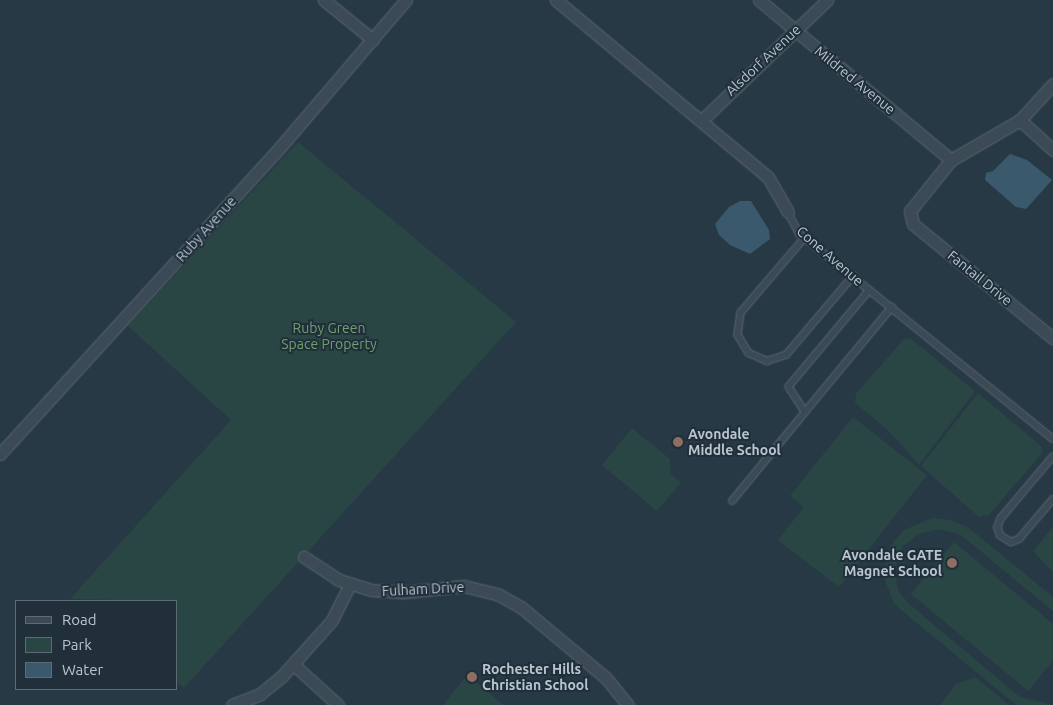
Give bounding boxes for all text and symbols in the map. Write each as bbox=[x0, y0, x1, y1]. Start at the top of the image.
street label: Alsdorf Avenue bbox=[722, 21, 804, 99]
street label: Mildred Avenue bbox=[811, 42, 899, 118]
street label: Ruby Avenue bbox=[172, 193, 240, 265]
street label: Cone Avenue bbox=[793, 222, 867, 290]
street label: Fantail Drive bbox=[944, 247, 1016, 309]
park label: Ruby Green Space Property bbox=[281, 320, 377, 352]
place label: Avondale Middle School bbox=[688, 426, 781, 458]
marker: Avondale Middle School bbox=[672, 436, 684, 448]
place label: Avondale GATE Magnet School bbox=[842, 547, 942, 580]
marker: Avondale GATE Magnet School bbox=[946, 557, 958, 569]
street label: Fulham Drive bbox=[381, 578, 465, 600]
legend bbox=[15, 600, 178, 690]
text: Road bbox=[62, 611, 97, 628]
text: Park bbox=[62, 636, 92, 653]
text: Water bbox=[62, 661, 103, 678]
place label: Rochester Hills Christian School bbox=[482, 661, 589, 694]
marker: Rochester Hills Christian School bbox=[466, 671, 478, 683]

